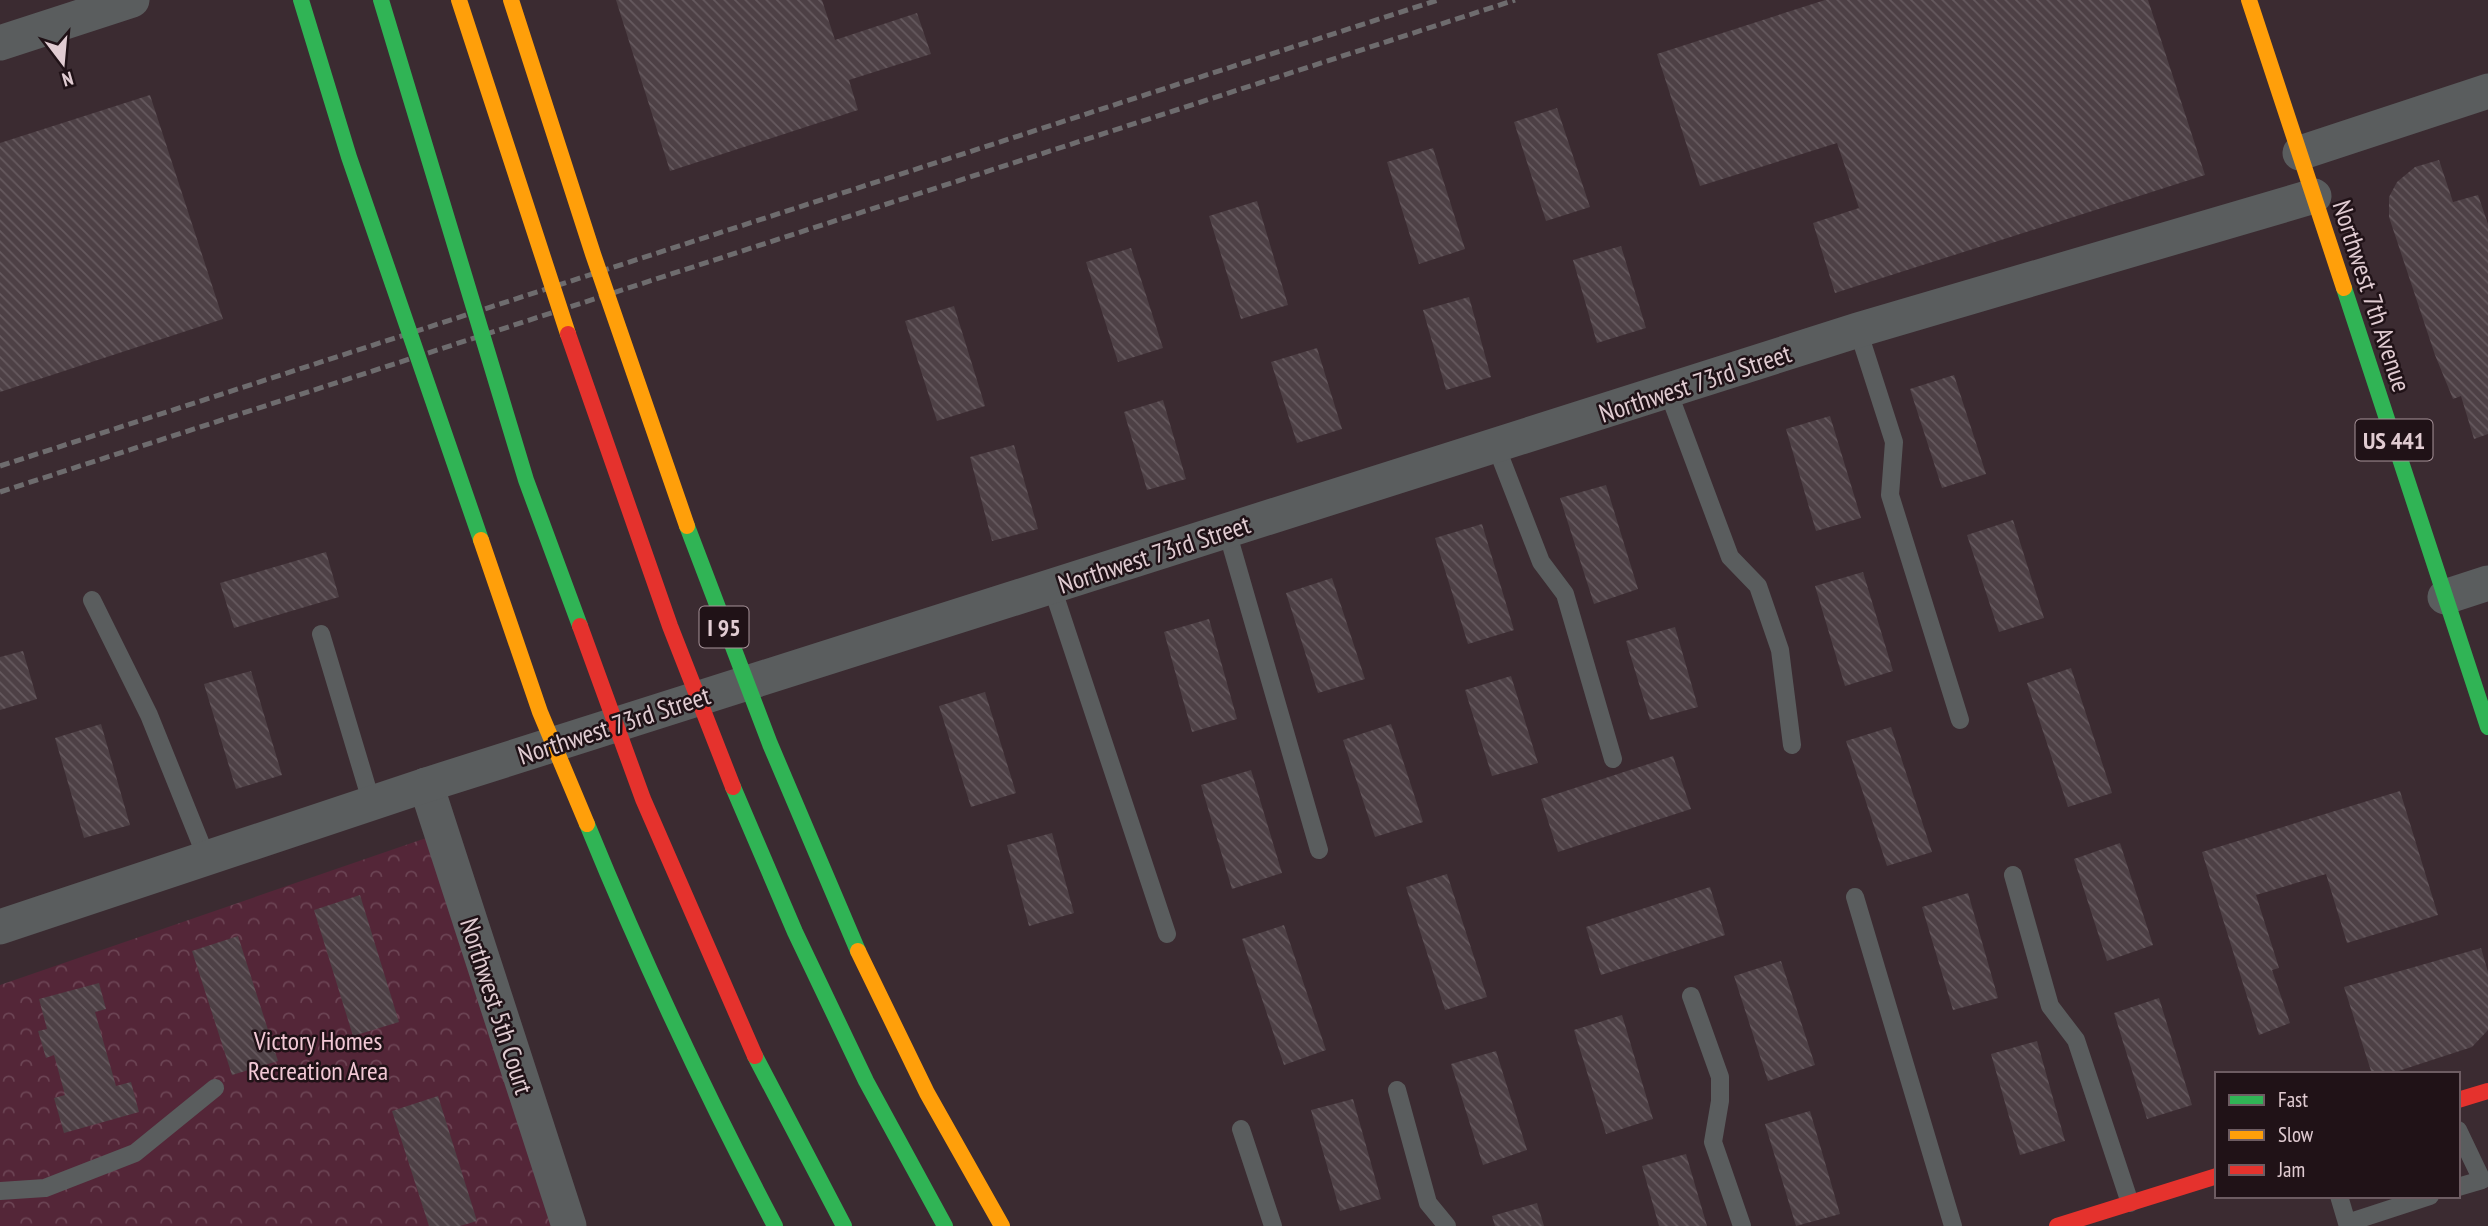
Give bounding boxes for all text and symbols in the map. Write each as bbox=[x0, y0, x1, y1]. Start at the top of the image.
north arrow bbox=[28, 28, 98, 98]
text: N bbox=[59, 66, 76, 92]
street label: Northwest 7th Avenue bbox=[2325, 196, 2419, 396]
street label: Northwest 73rd Street bbox=[1595, 336, 1795, 430]
road number: US 441 bbox=[2356, 419, 2432, 460]
street label: Northwest 73rd Street bbox=[1054, 507, 1254, 601]
road number: I 95 bbox=[700, 606, 748, 648]
street label: Northwest 73rd Street bbox=[514, 678, 714, 772]
street label: Northwest 5th Court bbox=[453, 914, 541, 1098]
park label: Victory Homes Recreation Area bbox=[248, 1024, 388, 1087]
legend bbox=[2215, 1072, 2460, 1198]
text: Fast bbox=[2278, 1086, 2308, 1113]
text: Slow bbox=[2278, 1121, 2314, 1148]
text: Jam bbox=[2277, 1156, 2305, 1183]

